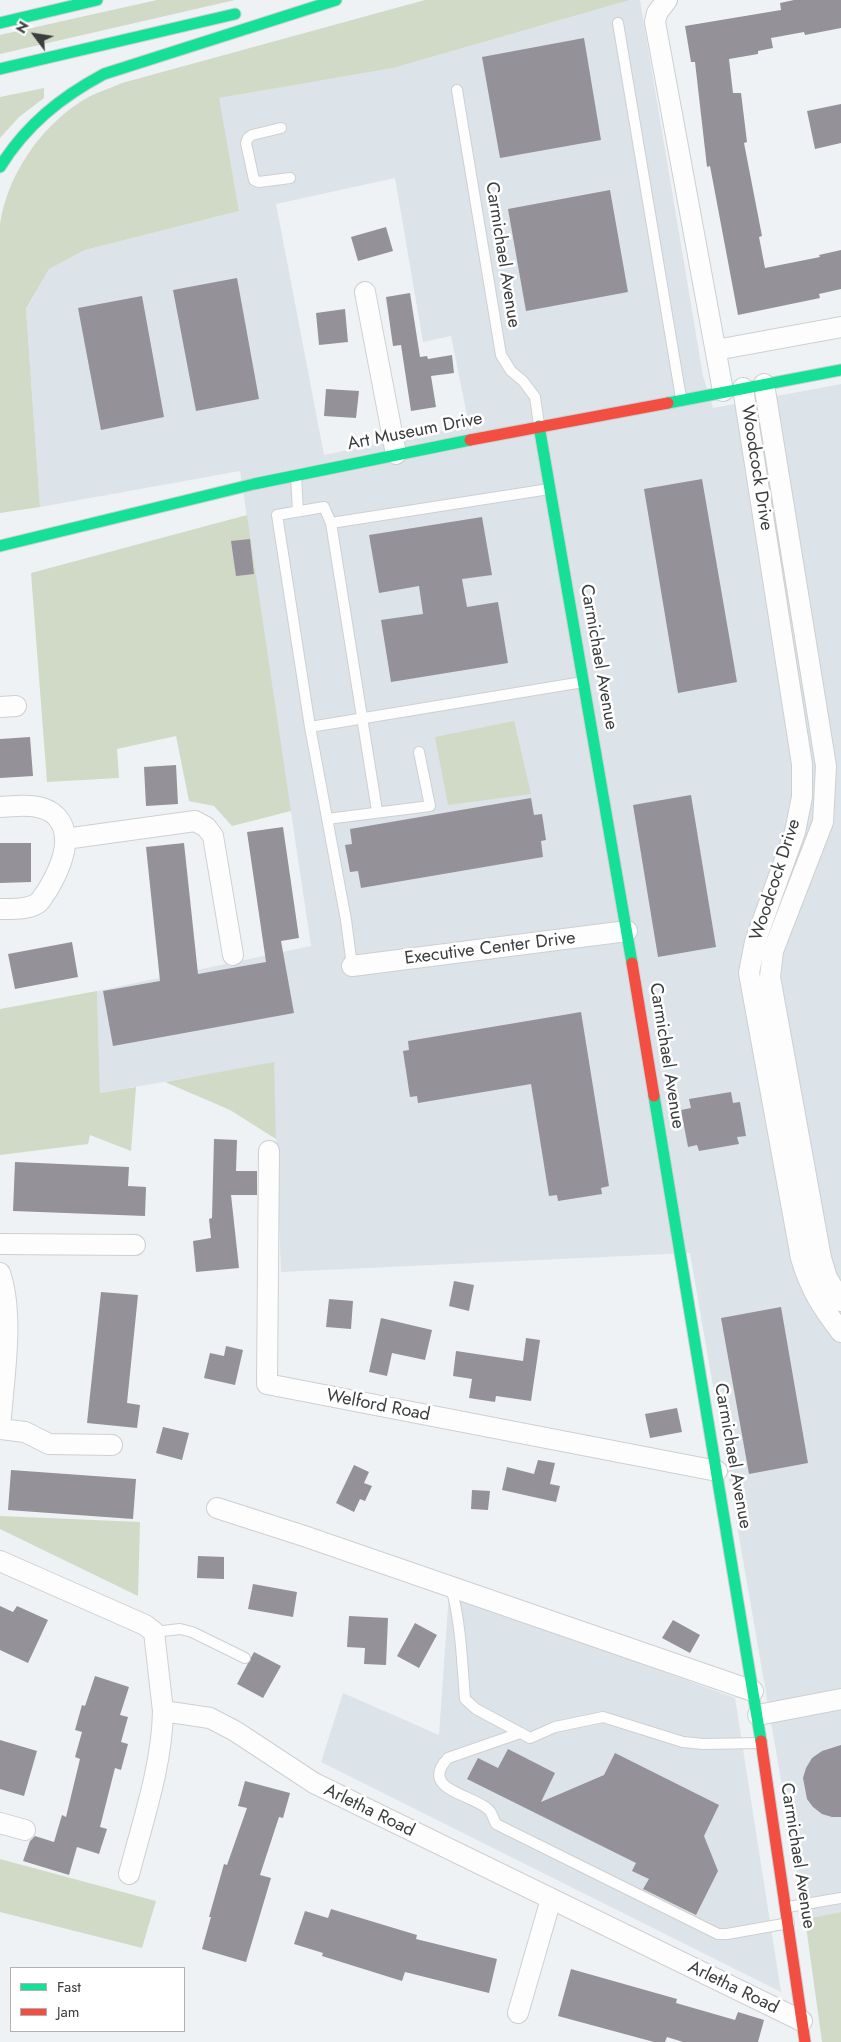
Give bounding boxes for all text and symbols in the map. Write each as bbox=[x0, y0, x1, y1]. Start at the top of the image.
north arrow bbox=[10, 10, 60, 60]
text: N bbox=[11, 17, 34, 37]
street label: Carmichael Avenue bbox=[480, 180, 524, 330]
street label: Woodcock Drive bbox=[735, 404, 777, 532]
street label: Art Museum Drive bbox=[346, 408, 484, 456]
street label: Carmichael Avenue bbox=[575, 583, 621, 731]
street label: Woodcock Drive bbox=[746, 816, 806, 944]
street label: Executive Center Drive bbox=[403, 928, 577, 970]
street label: Carmichael Avenue bbox=[644, 981, 688, 1131]
street label: Carmichael Avenue bbox=[709, 1382, 755, 1530]
street label: Welford Road bbox=[324, 1385, 432, 1427]
street label: Arletha Road bbox=[320, 1780, 418, 1842]
street label: Carmichael Avenue bbox=[775, 1781, 819, 1931]
street label: Arletha Road bbox=[684, 1957, 782, 2019]
legend bbox=[10, 1967, 185, 2032]
text: Fast bbox=[57, 1976, 81, 1998]
text: Jam bbox=[57, 2001, 80, 2023]

